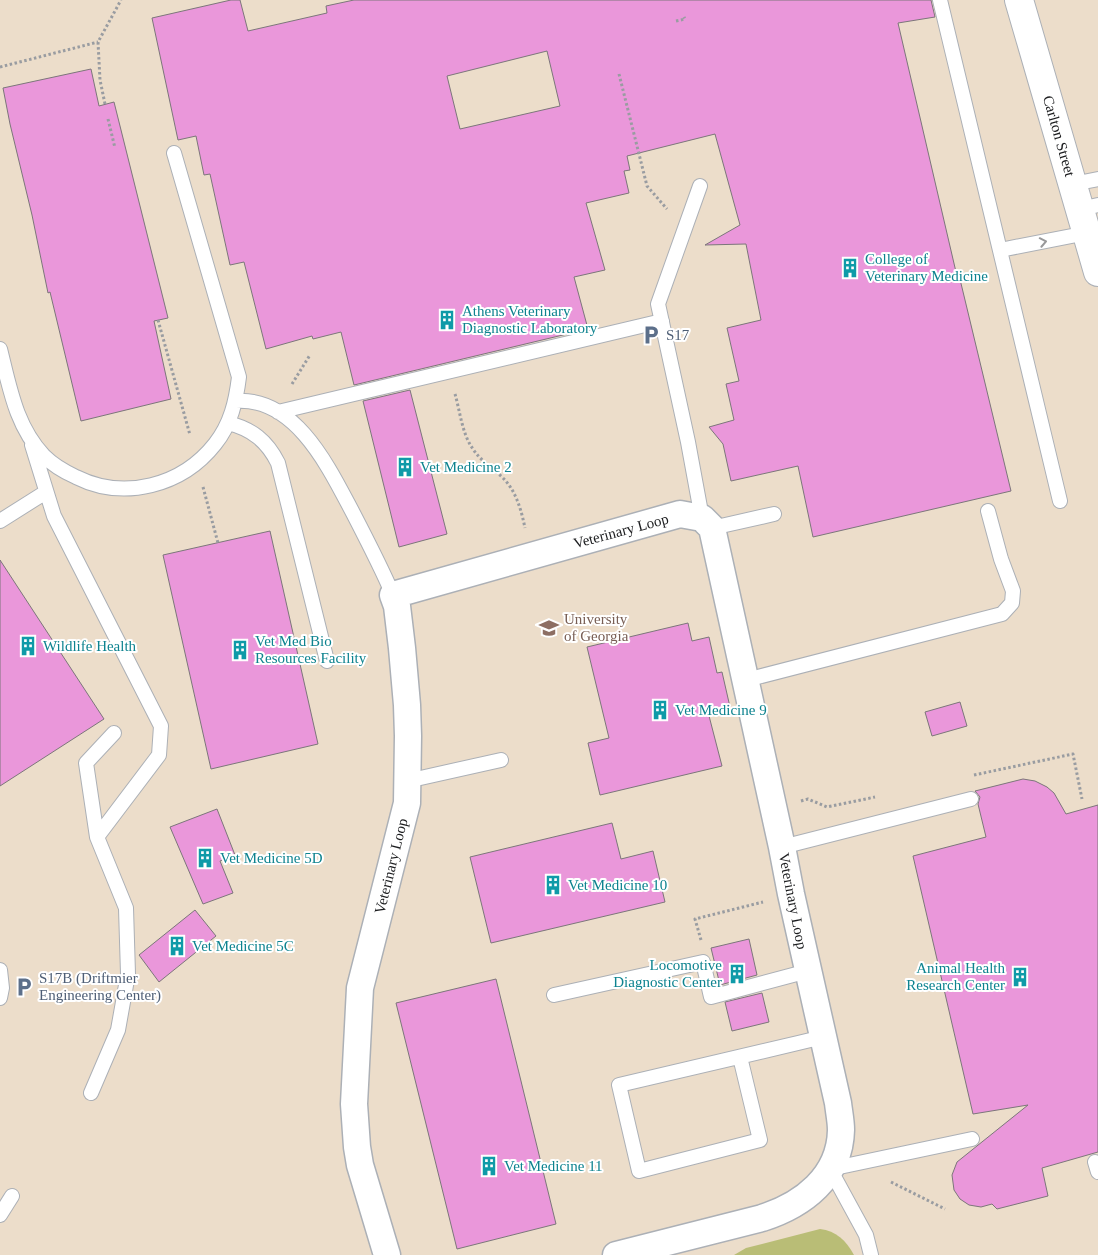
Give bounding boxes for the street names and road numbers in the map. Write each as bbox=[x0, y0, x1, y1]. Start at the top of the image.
street label: Carlton Street bbox=[1040, 94, 1078, 179]
street label: Veterinary Loop bbox=[572, 511, 670, 551]
street label: Veterinary Loop bbox=[371, 817, 411, 915]
street label: Veterinary Loop bbox=[776, 851, 810, 951]

